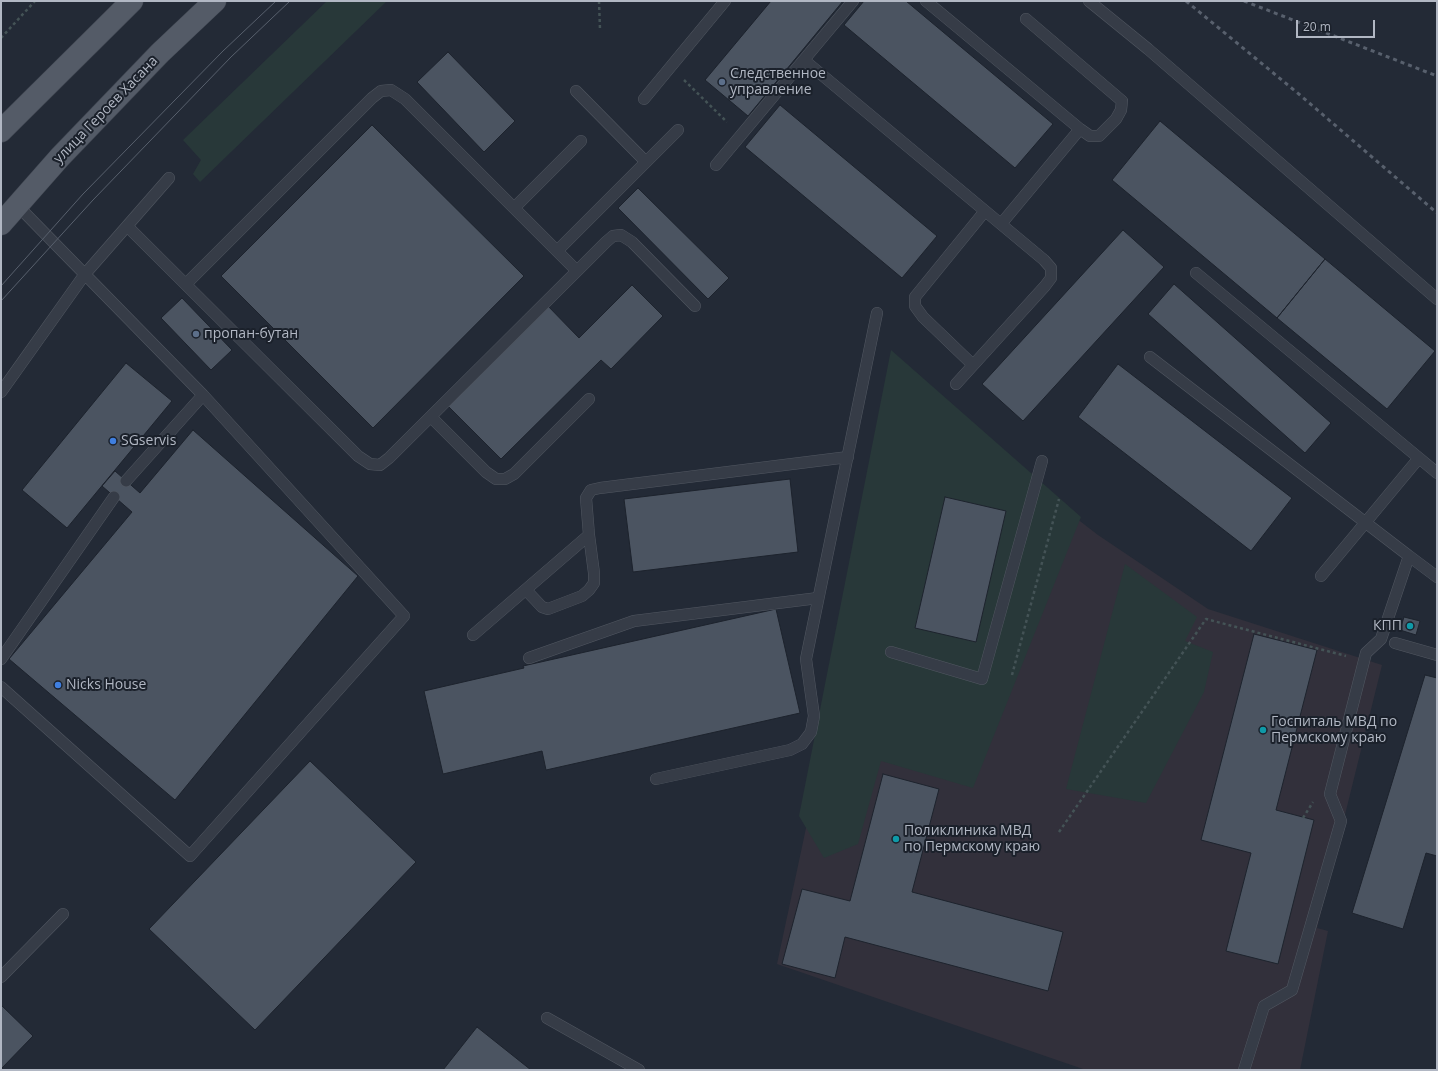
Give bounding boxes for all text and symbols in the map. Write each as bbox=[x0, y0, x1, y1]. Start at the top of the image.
scale bar bbox=[1298, 12, 1377, 38]
text: 20 m bbox=[1303, 18, 1331, 35]
street label: улица Героев Хасана bbox=[50, 53, 162, 167]
place label: Следственное управление bbox=[730, 66, 826, 98]
marker: Следственное управление bbox=[717, 77, 727, 87]
place label: пропан-бутан bbox=[204, 326, 298, 342]
marker: пропан-бутан bbox=[191, 329, 201, 339]
place label: SGservis bbox=[121, 433, 176, 449]
marker: SGservis bbox=[108, 436, 118, 446]
place label: КПП bbox=[1373, 618, 1402, 634]
marker: КПП bbox=[1405, 621, 1415, 631]
place label: Nicks House bbox=[66, 677, 146, 693]
marker: Nicks House bbox=[53, 680, 63, 690]
place label: Госпиталь МВД по Пермскому краю bbox=[1271, 714, 1397, 746]
marker: Госпиталь МВД по Пермскому краю bbox=[1258, 725, 1268, 735]
place label: Поликлиника МВД по Пермскому краю bbox=[904, 823, 1040, 856]
marker: Поликлиника МВД по Пермскому краю bbox=[891, 834, 901, 844]

